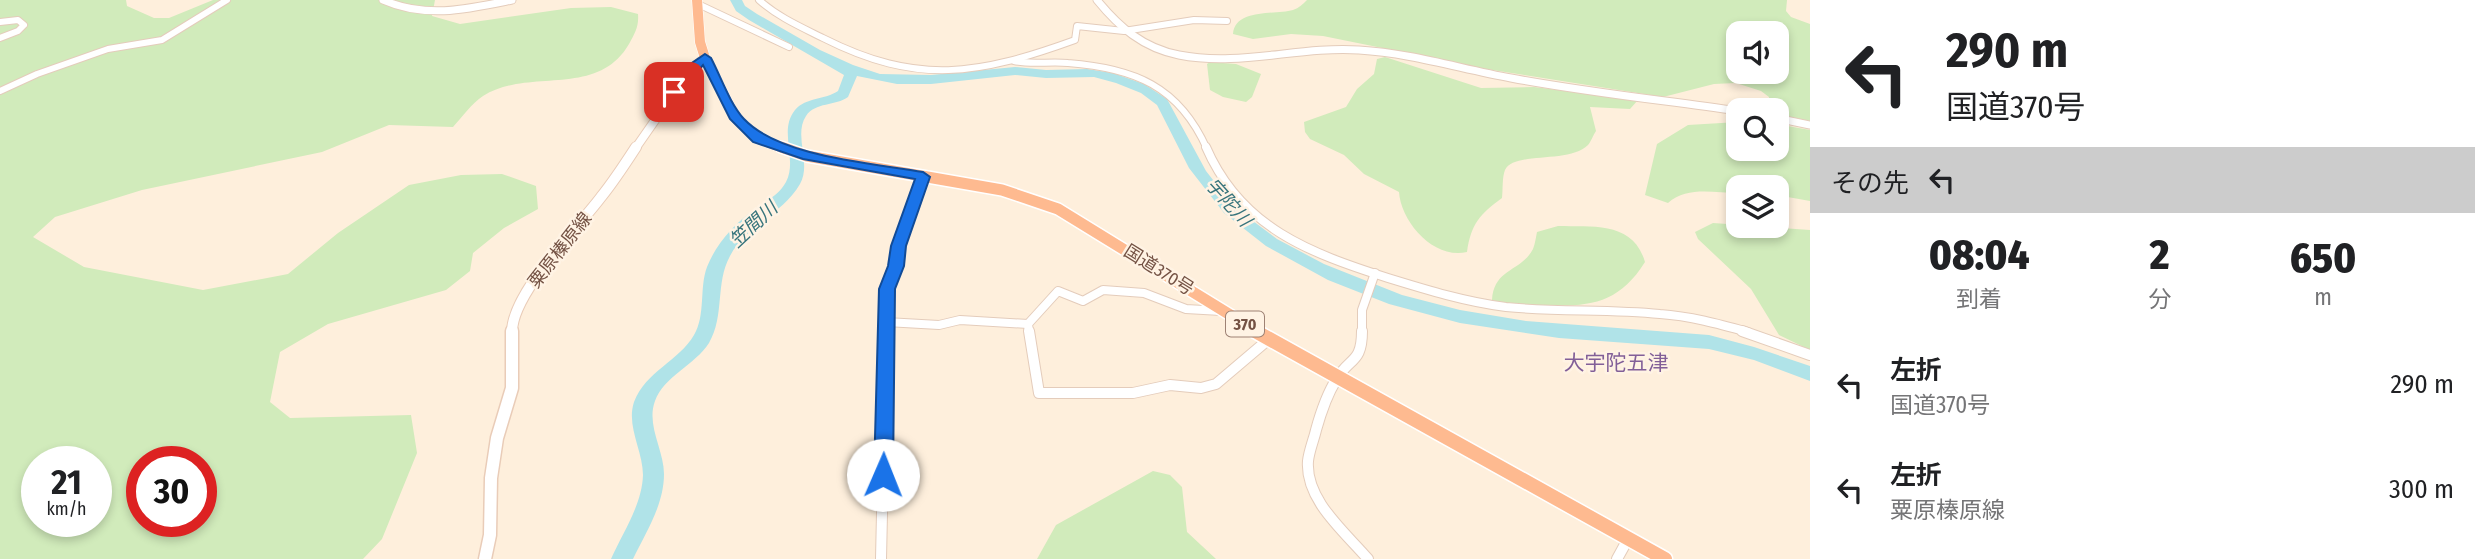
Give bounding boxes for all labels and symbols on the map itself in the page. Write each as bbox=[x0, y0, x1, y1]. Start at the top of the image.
pin bbox=[644, 62, 704, 122]
water label: 宇陀川 bbox=[1201, 173, 1258, 233]
water label: 笠間川 bbox=[725, 195, 783, 252]
street label: 粟原榛原線 bbox=[524, 208, 596, 292]
street label: 国道370号 bbox=[1120, 240, 1198, 300]
road number: 370 bbox=[1226, 312, 1264, 336]
district label: 大宇陀五津 bbox=[1564, 350, 1669, 376]
position arrow bbox=[846, 438, 920, 512]
speed limit sign: 30 bbox=[126, 446, 217, 537]

